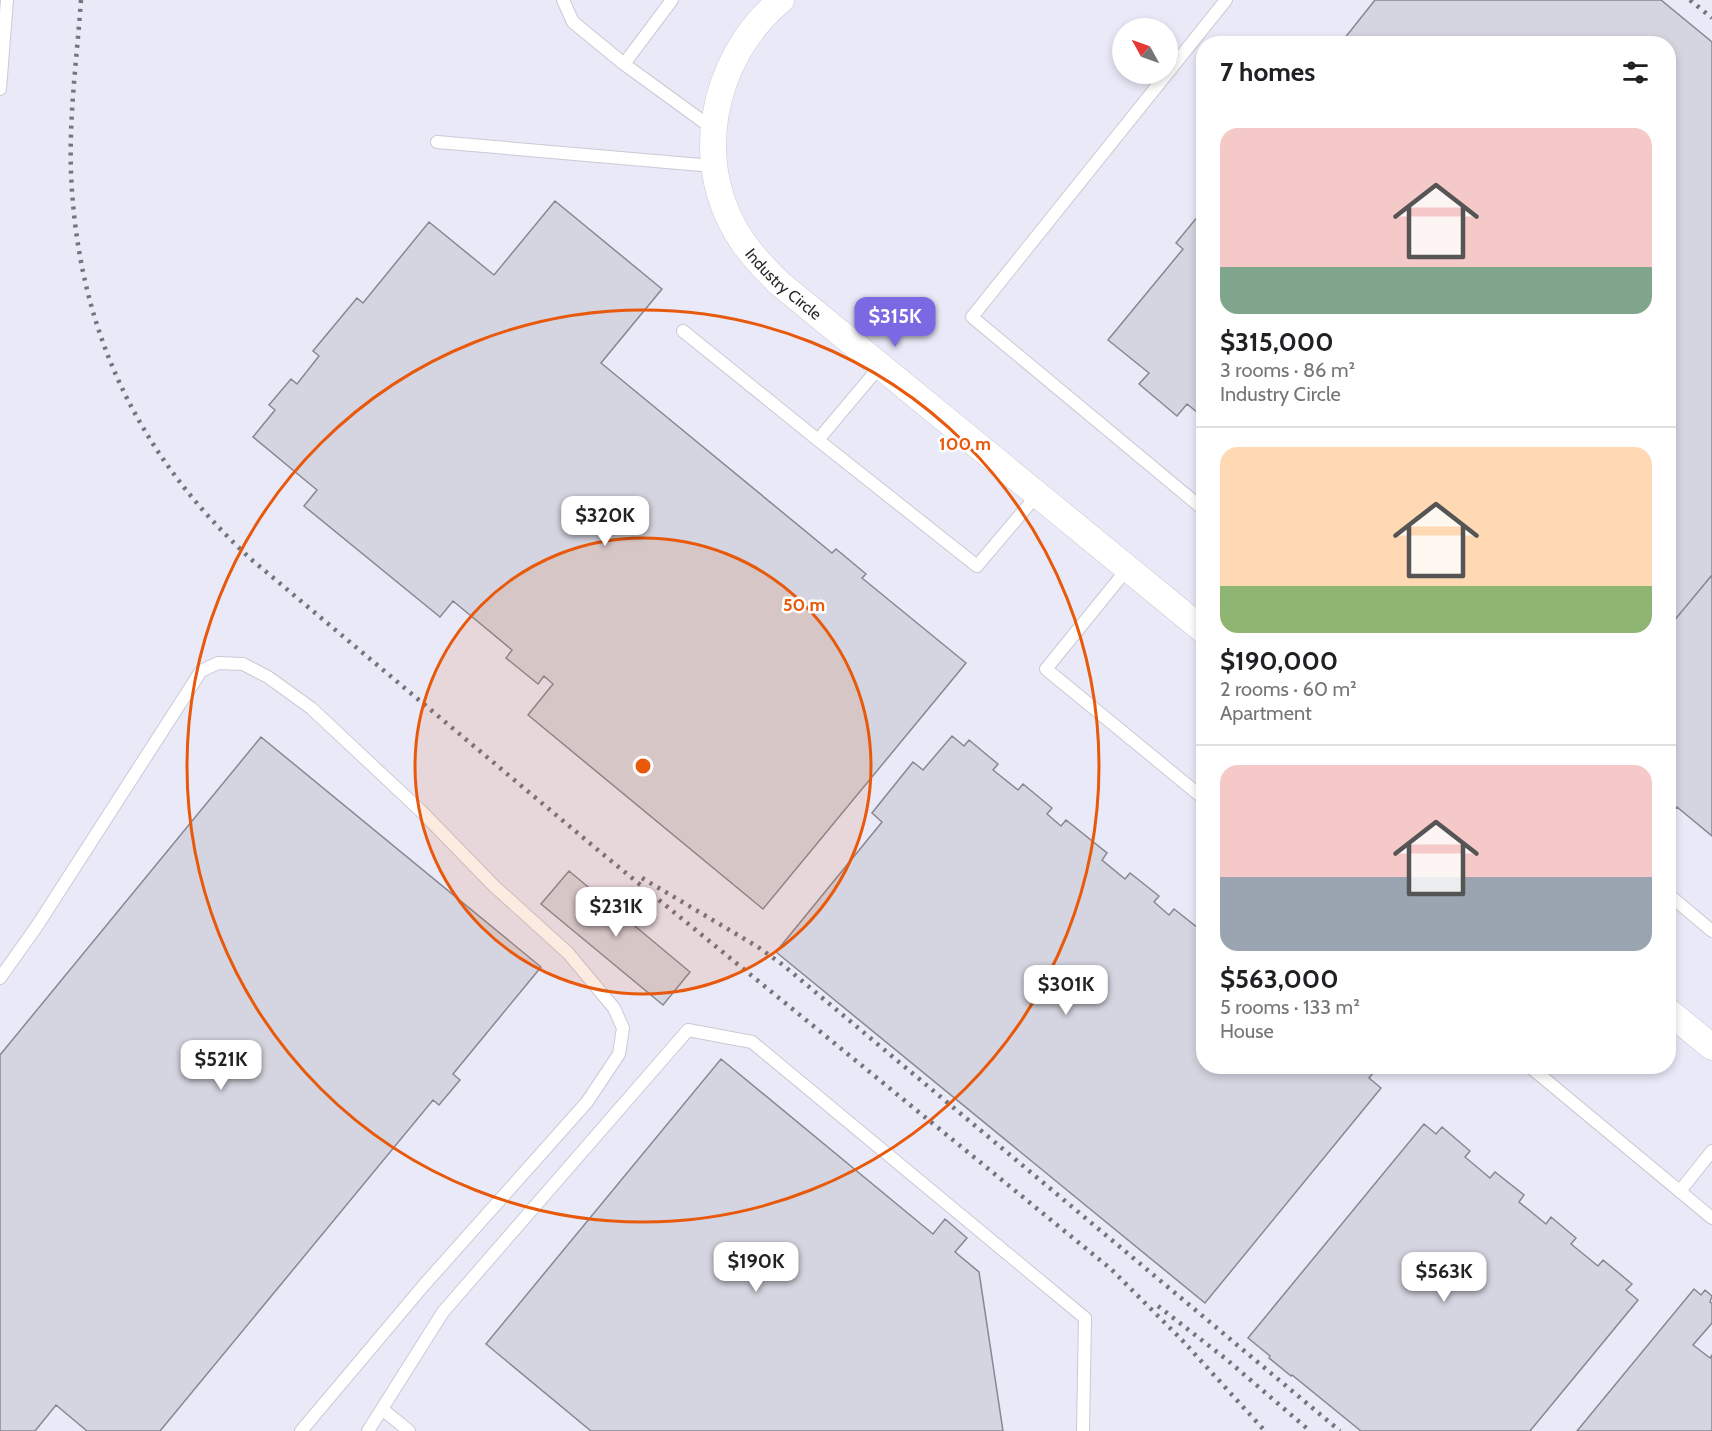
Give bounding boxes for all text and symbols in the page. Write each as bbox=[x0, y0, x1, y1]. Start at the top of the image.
north arrow bbox=[1112, 18, 1178, 84]
map controls bbox=[1112, 18, 1178, 84]
text: 7 homes bbox=[1220, 56, 1315, 88]
icon: filters bbox=[1619, 56, 1652, 89]
icon: home bbox=[1382, 167, 1490, 275]
street label: Industry Circle bbox=[741, 245, 825, 324]
pin: $315K bbox=[853, 297, 937, 348]
text: $315K bbox=[868, 304, 922, 328]
text: $315,000 bbox=[1220, 326, 1334, 358]
text: 3 rooms · 86 m² bbox=[1220, 358, 1355, 382]
text: Industry Circle bbox=[1220, 382, 1341, 406]
text: 100 m bbox=[939, 433, 991, 455]
icon: home bbox=[1382, 486, 1490, 594]
pin: $320K bbox=[563, 496, 647, 547]
text: $320K bbox=[575, 503, 635, 527]
text: 50 m bbox=[783, 594, 825, 616]
text: $190,000 bbox=[1220, 645, 1338, 677]
text: 2 rooms · 60 m² bbox=[1220, 677, 1357, 701]
text: Apartment bbox=[1220, 701, 1312, 725]
centre of rings bbox=[633, 756, 653, 776]
icon: home bbox=[1382, 804, 1490, 912]
pin: $231K bbox=[574, 887, 658, 938]
text: $231K bbox=[590, 894, 642, 918]
text: $563,000 bbox=[1220, 963, 1339, 995]
pin: $301K bbox=[1024, 965, 1108, 1016]
text: $301K bbox=[1038, 972, 1094, 996]
text: 5 rooms · 133 m² bbox=[1220, 995, 1360, 1019]
text: House bbox=[1220, 1019, 1274, 1043]
pin: $521K bbox=[179, 1040, 263, 1091]
text: $521K bbox=[195, 1047, 247, 1071]
pin: $190K bbox=[714, 1242, 798, 1293]
text: $190K bbox=[728, 1249, 784, 1273]
pin: $563K bbox=[1402, 1252, 1486, 1303]
text: $563K bbox=[1416, 1259, 1472, 1283]

